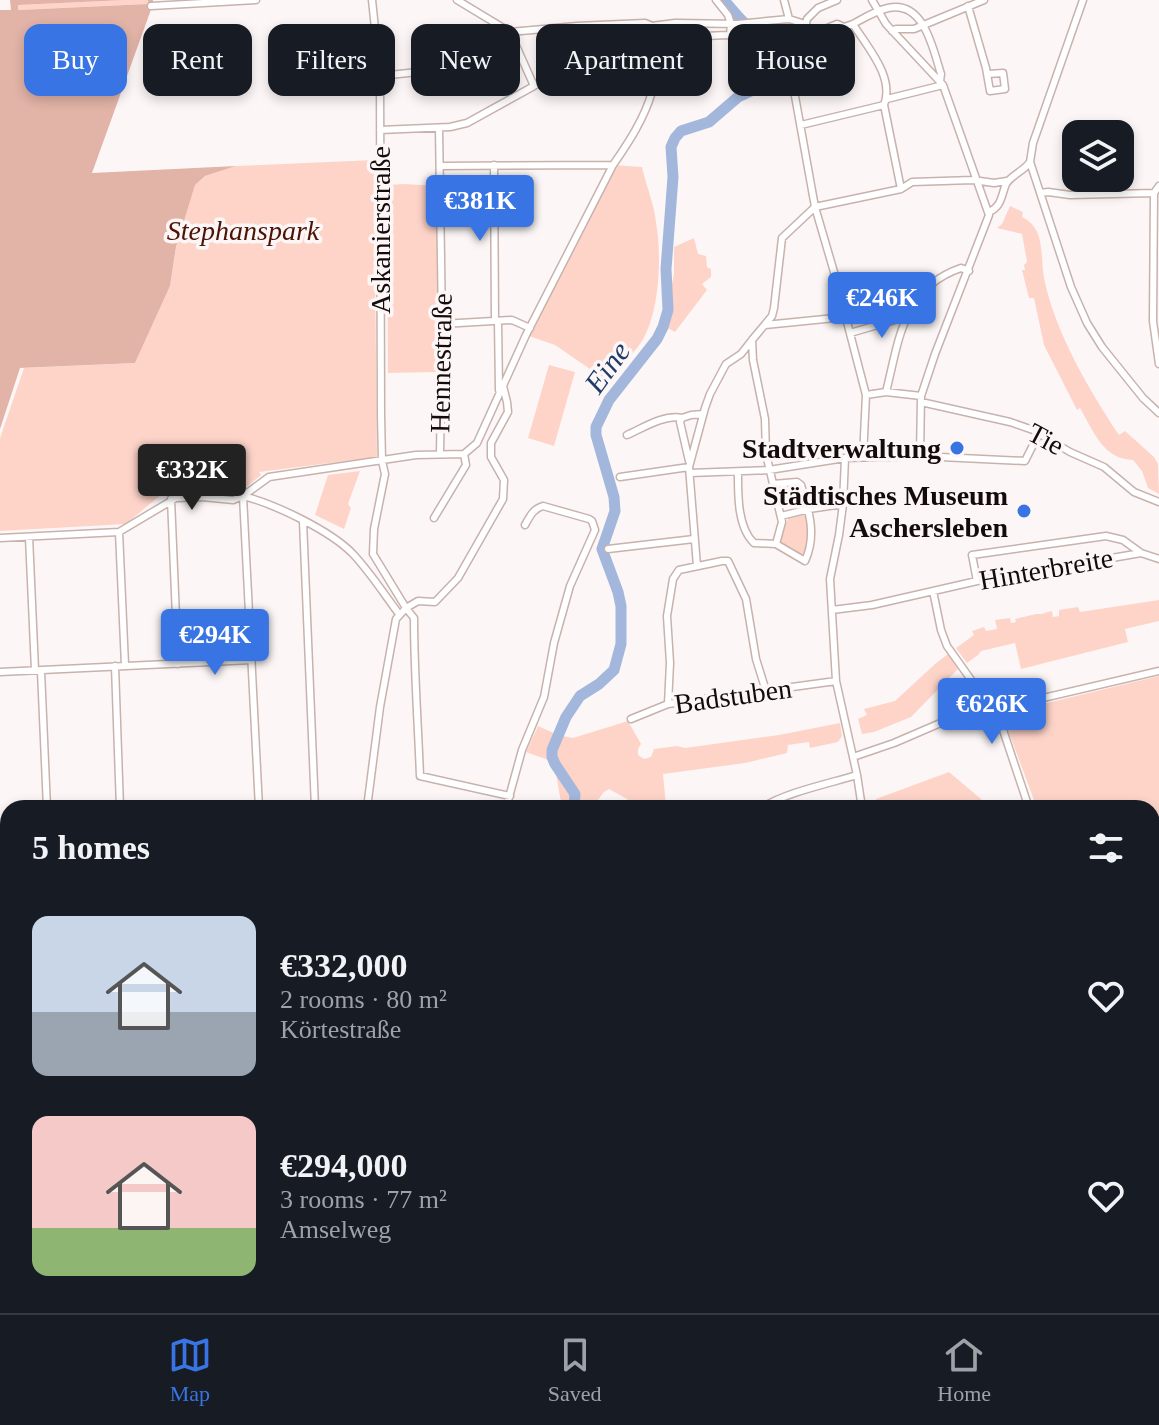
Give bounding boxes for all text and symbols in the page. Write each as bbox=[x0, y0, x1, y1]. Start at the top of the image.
chip: Buy bbox=[24, 24, 127, 96]
chip: Rent bbox=[143, 24, 252, 96]
chip: Filters bbox=[268, 24, 395, 96]
chip: New bbox=[411, 24, 520, 96]
chip: Apartment bbox=[536, 24, 712, 96]
chip: House bbox=[728, 24, 855, 96]
map controls bbox=[1062, 120, 1134, 192]
button: layers bbox=[1062, 120, 1134, 192]
street label: Askanierstraße bbox=[365, 146, 396, 314]
pin: €381K bbox=[424, 175, 536, 243]
text: €381K bbox=[444, 186, 516, 215]
park label: Stephanspark bbox=[167, 215, 320, 246]
pin: €246K bbox=[826, 272, 938, 340]
text: €246K bbox=[846, 283, 918, 312]
street label: Hennestraße bbox=[424, 293, 458, 433]
water label: Eine bbox=[577, 335, 637, 400]
street label: Tie bbox=[1023, 417, 1069, 461]
place label: Stadtverwaltung bbox=[742, 433, 941, 464]
marker: Stadtverwaltung bbox=[948, 439, 966, 457]
pin: €332K bbox=[136, 444, 248, 512]
text: €332K bbox=[156, 455, 228, 484]
place label: Städtisches Museum Aschersleben bbox=[763, 480, 1008, 543]
marker: Städtisches Museum Aschersleben bbox=[1015, 502, 1033, 520]
street label: Hinterbreite bbox=[977, 542, 1115, 596]
pin: €294K bbox=[159, 609, 271, 677]
text: €294K bbox=[179, 620, 251, 649]
street label: Badstuben bbox=[672, 672, 794, 720]
pin: €626K bbox=[936, 678, 1048, 746]
text: €626K bbox=[956, 689, 1028, 718]
icon: filters bbox=[1084, 826, 1128, 870]
text: 5 homes bbox=[32, 829, 150, 866]
text: €332,000 bbox=[280, 947, 408, 984]
icon: home bbox=[96, 948, 192, 1044]
icon: heart bbox=[1084, 974, 1128, 1018]
text: 2 rooms · 80 m² bbox=[280, 985, 447, 1014]
text: Körtestraße bbox=[280, 1015, 401, 1044]
text: €294,000 bbox=[280, 1147, 408, 1184]
icon: home bbox=[96, 1148, 192, 1244]
icon: heart bbox=[1084, 1174, 1128, 1218]
text: 3 rooms · 77 m² bbox=[280, 1185, 447, 1214]
text: Amselweg bbox=[280, 1215, 391, 1244]
tab: Map bbox=[168, 1333, 212, 1407]
tab: Saved bbox=[548, 1333, 601, 1407]
tab: Home bbox=[937, 1333, 991, 1407]

